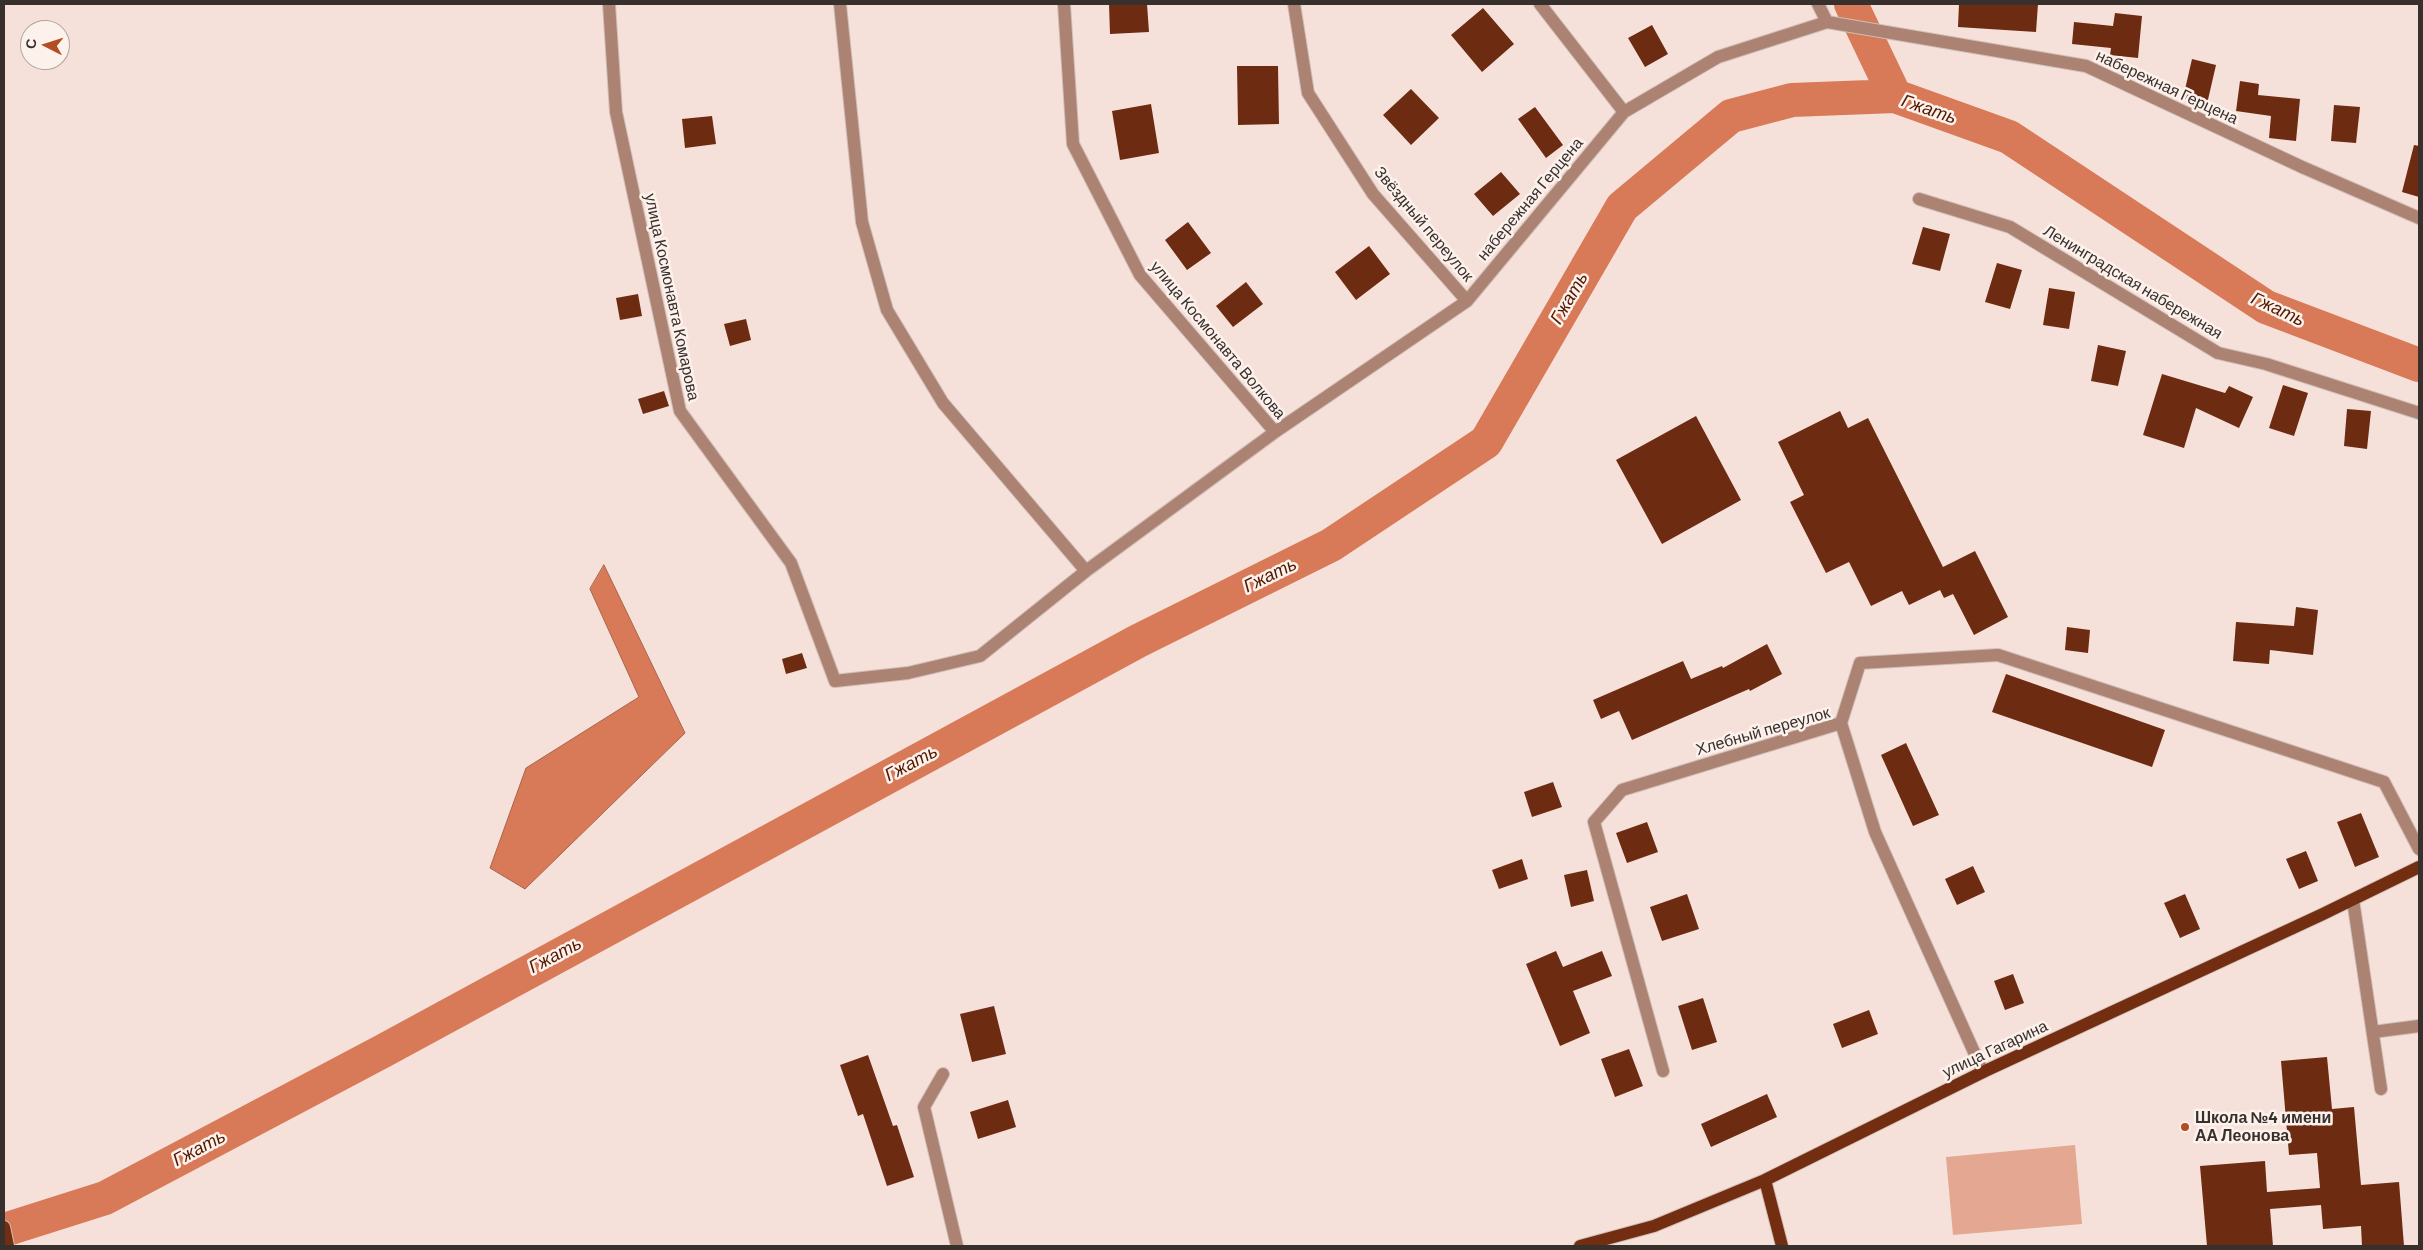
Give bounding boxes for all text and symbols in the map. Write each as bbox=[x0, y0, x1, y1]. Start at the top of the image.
north arrow bbox=[20, 20, 70, 70]
text: С bbox=[22, 38, 39, 50]
street label: набережная Герцена bbox=[2093, 46, 2241, 128]
water label: Гжать bbox=[1899, 90, 1959, 128]
street label: набережная Герцена bbox=[1473, 134, 1587, 264]
street label: Звёздный переулок bbox=[1370, 163, 1478, 285]
street label: улица Космонавта Комарова bbox=[641, 192, 703, 402]
street label: Ленинградская набережная bbox=[2040, 221, 2226, 343]
street label: улица Космонавта Волкова bbox=[1146, 257, 1290, 423]
water label: Гжать bbox=[1545, 268, 1593, 328]
water label: Гжать bbox=[2248, 287, 2308, 331]
water label: Гжать bbox=[1240, 553, 1300, 597]
street label: Хлебный переулок bbox=[1694, 703, 1832, 759]
water label: Гжать bbox=[881, 740, 941, 786]
water label: Гжать bbox=[525, 932, 585, 978]
street label: улица Гагарина bbox=[1939, 1016, 2051, 1082]
place label: Школа №4 имени АА Леонова bbox=[2195, 1108, 2331, 1146]
marker: Школа №4 имени АА Леонова bbox=[2179, 1121, 2191, 1133]
water label: Гжать bbox=[169, 1125, 229, 1171]

